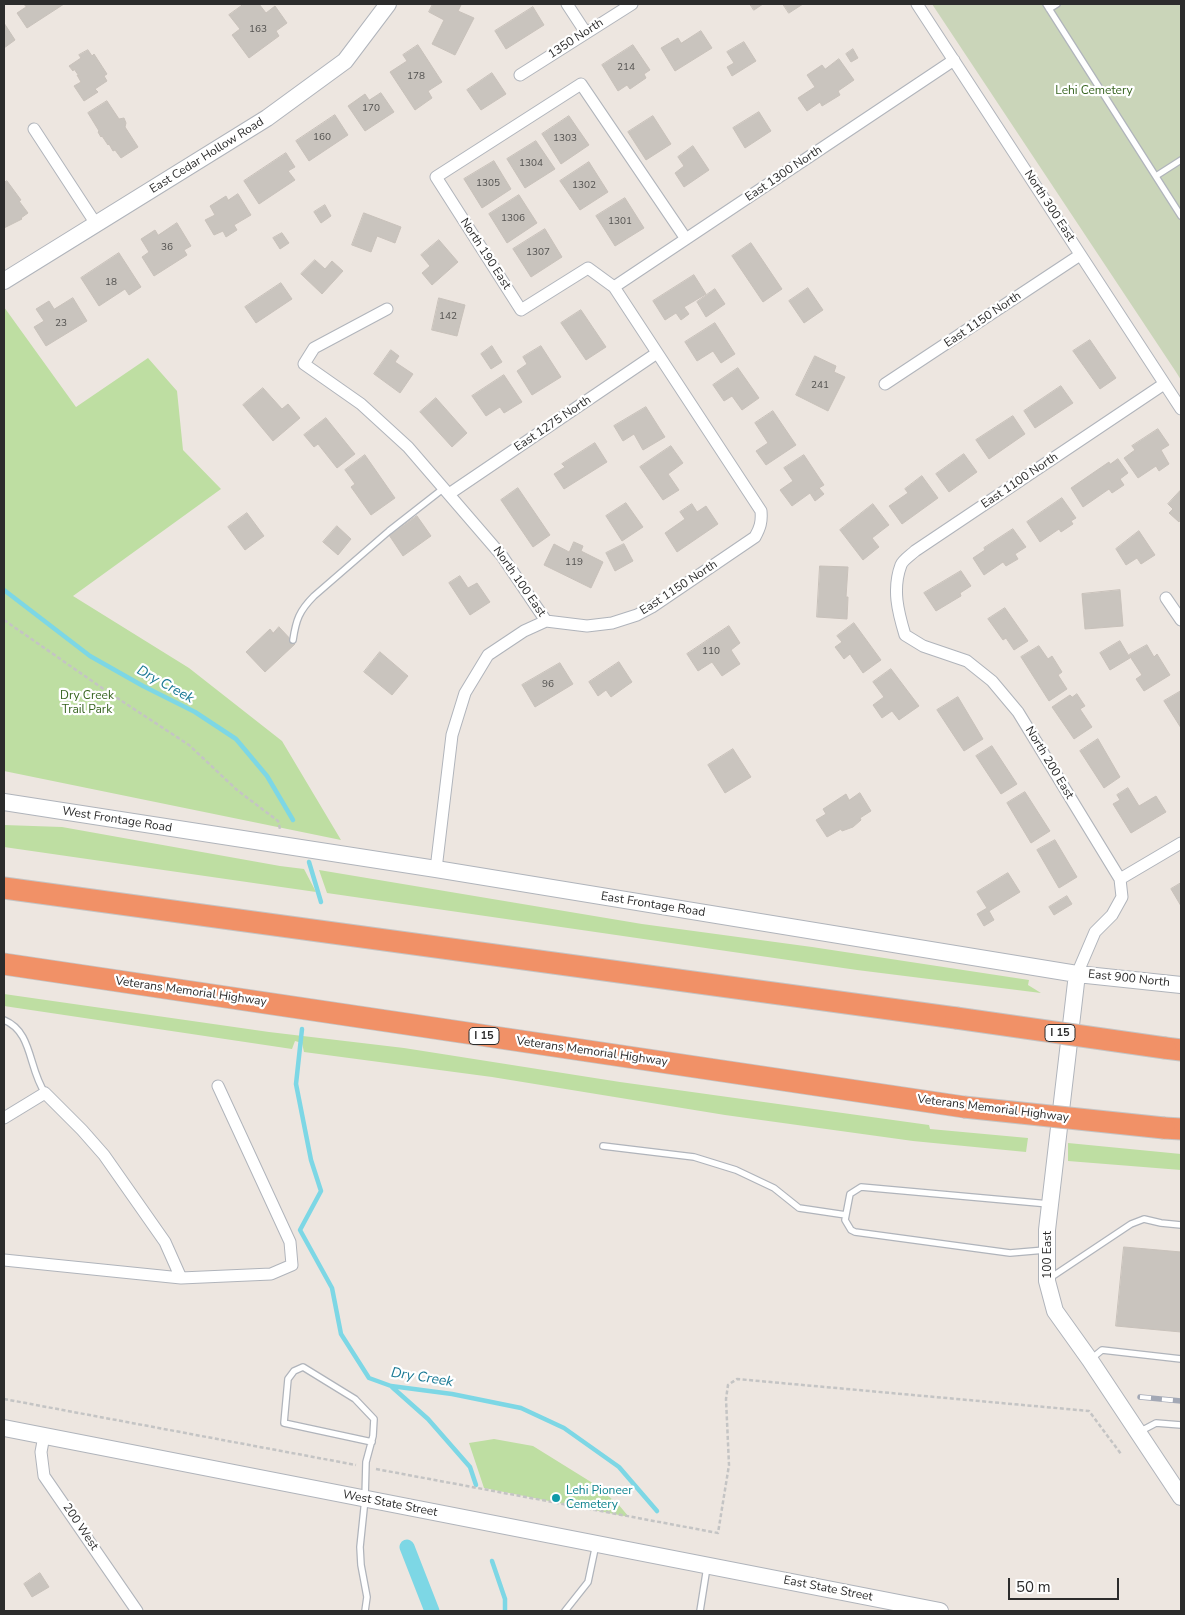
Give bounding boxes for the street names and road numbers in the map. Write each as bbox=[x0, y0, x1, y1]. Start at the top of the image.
street label: 1350 North bbox=[546, 16, 606, 62]
street label: East Cedar Hollow Road bbox=[147, 115, 267, 197]
street label: East 1300 North bbox=[743, 143, 825, 205]
street label: North 300 East bbox=[1021, 168, 1077, 244]
street label: North 190 East bbox=[457, 216, 513, 292]
street label: East 1150 North bbox=[942, 289, 1024, 351]
street label: East 1275 North bbox=[512, 393, 594, 455]
street label: East 1100 North bbox=[979, 450, 1061, 512]
street label: North 100 East bbox=[490, 544, 548, 620]
street label: East 1150 North bbox=[638, 558, 720, 618]
street label: North 200 East bbox=[1022, 724, 1076, 802]
street label: West Frontage Road bbox=[61, 804, 173, 836]
street label: East Frontage Road bbox=[600, 890, 706, 920]
street label: East 900 North bbox=[1087, 968, 1171, 990]
street label: Veterans Memorial Highway bbox=[114, 974, 268, 1010]
road number: I 15 bbox=[1045, 1024, 1075, 1042]
road number: I 15 bbox=[469, 1028, 499, 1044]
street label: Veterans Memorial Highway bbox=[515, 1034, 669, 1070]
street label: Veterans Memorial Highway bbox=[916, 1093, 1070, 1125]
street label: 100 East bbox=[1041, 1231, 1055, 1279]
street label: West State Street bbox=[341, 1488, 439, 1520]
street label: 200 West bbox=[59, 1501, 101, 1553]
street label: East State Street bbox=[782, 1573, 874, 1605]

